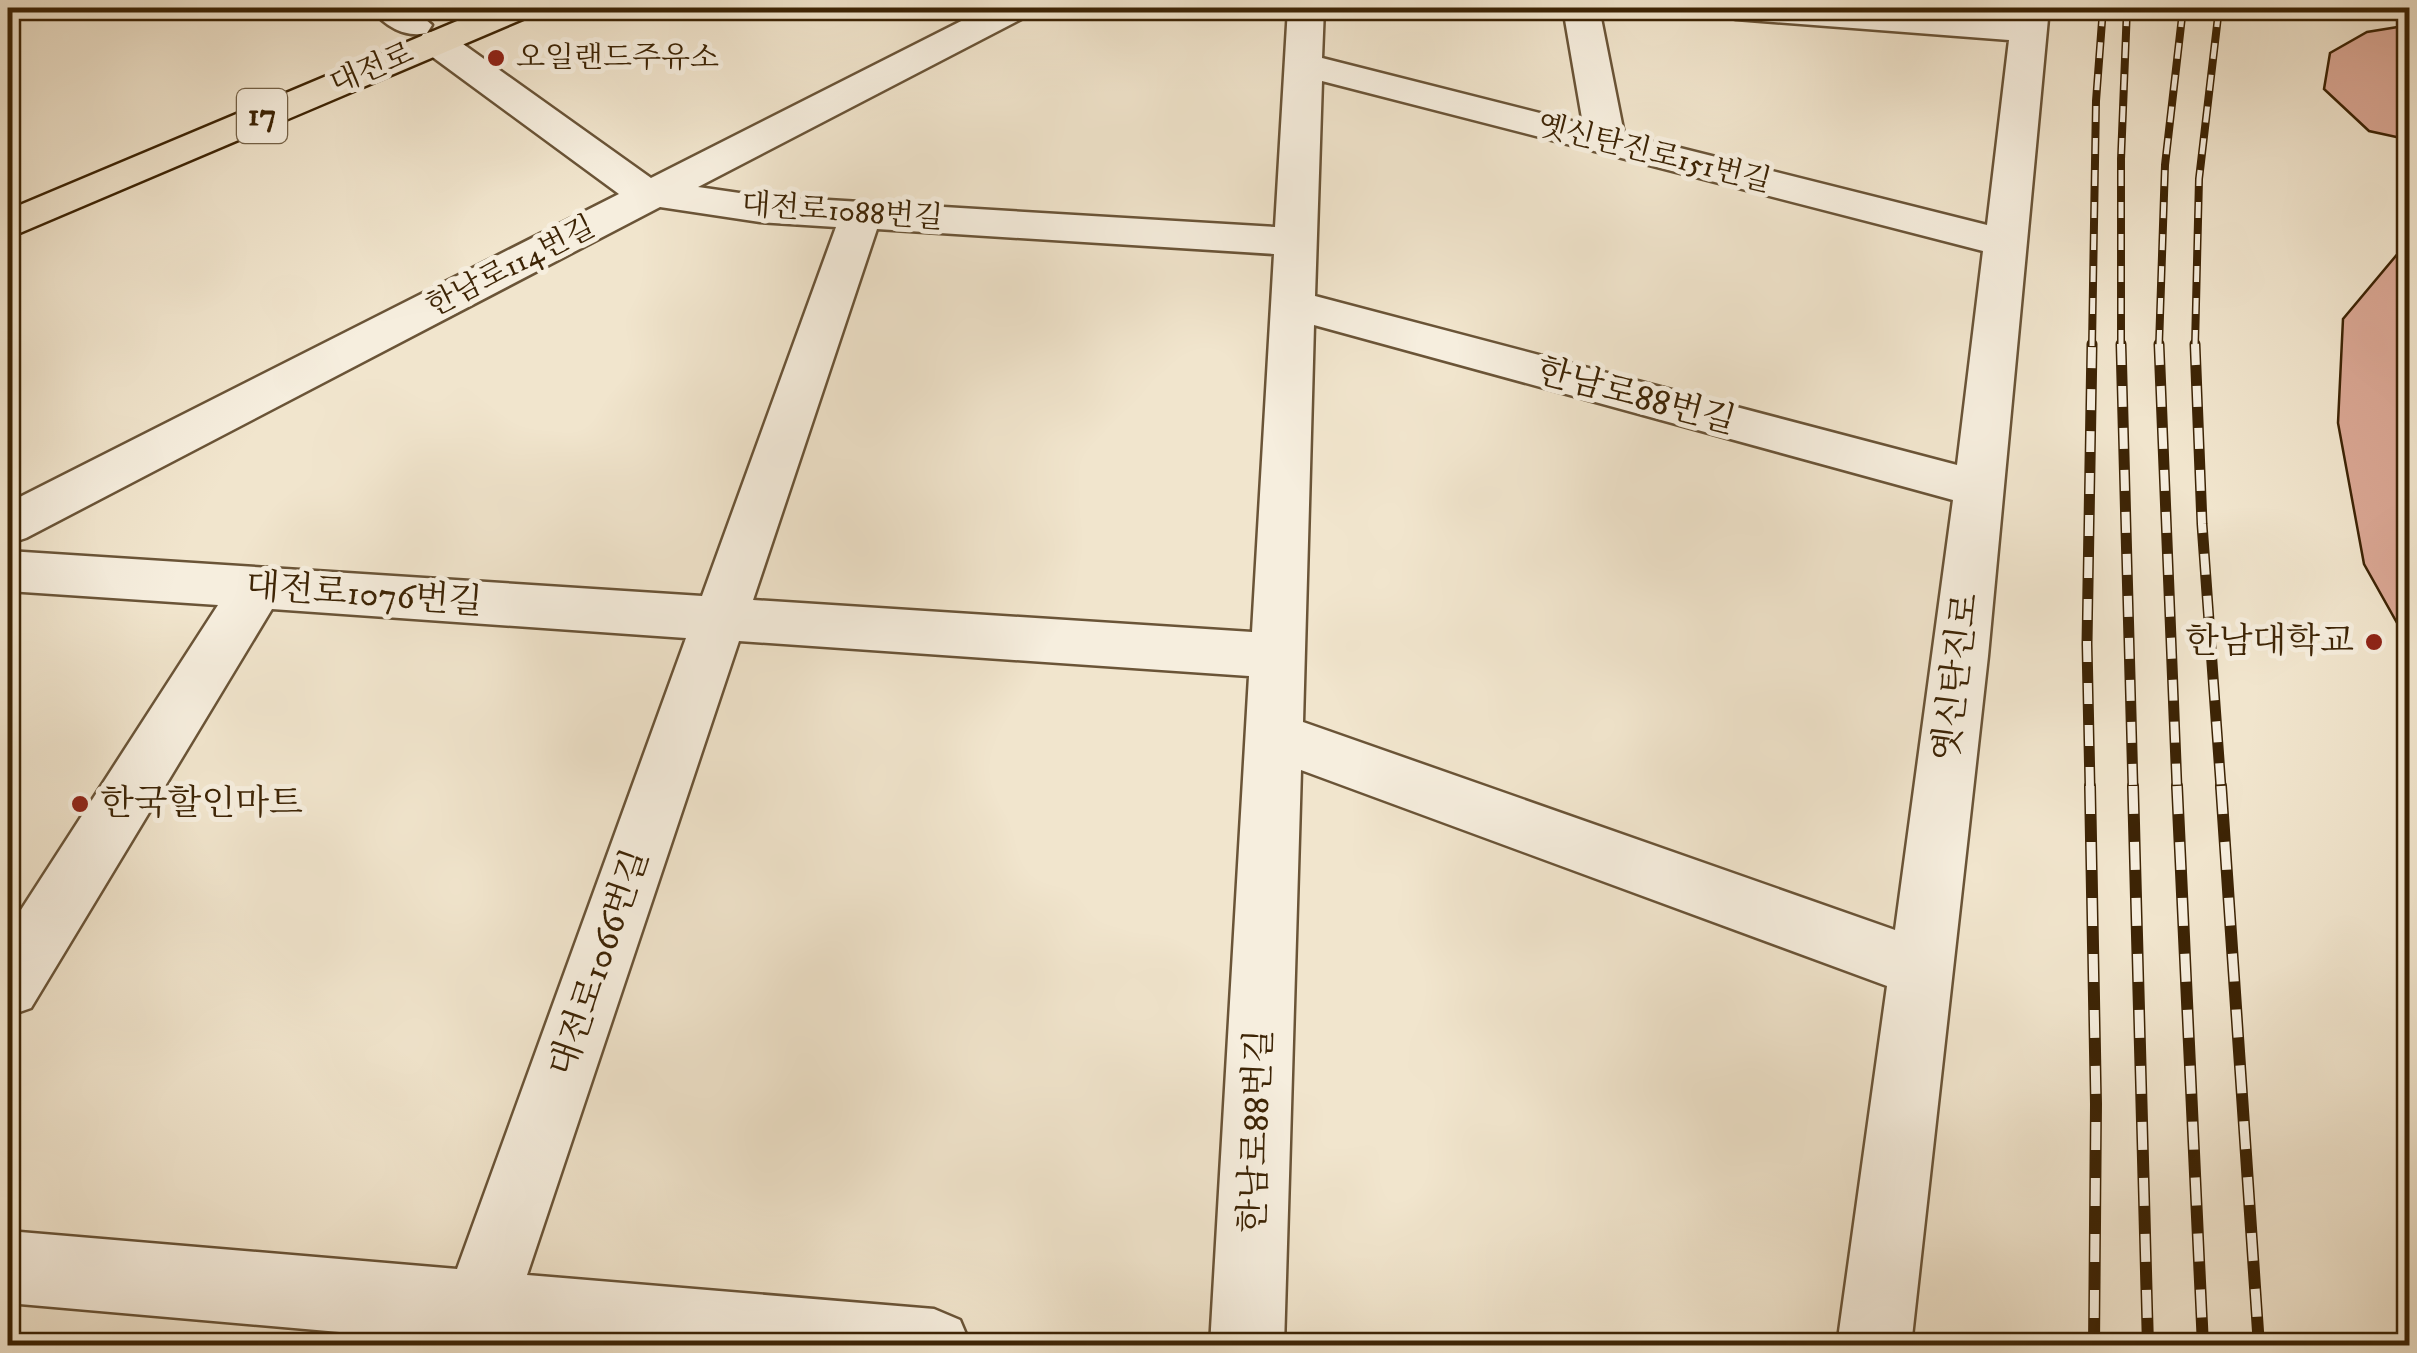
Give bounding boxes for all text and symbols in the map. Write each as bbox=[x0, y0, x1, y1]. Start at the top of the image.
street label: 대전로 bbox=[325, 35, 419, 103]
place label: 오일랜드주유소 bbox=[516, 40, 719, 77]
marker: 오일랜드주유소 bbox=[485, 47, 507, 69]
road number: 17 bbox=[237, 89, 287, 143]
street label: 옛신탄진로151번길 bbox=[1533, 107, 1775, 201]
street label: 대전로1088번길 bbox=[740, 186, 944, 238]
street label: 한남로114번길 bbox=[421, 209, 601, 325]
street label: 한남로88번길 bbox=[1532, 349, 1740, 445]
street label: 대전로1076번길 bbox=[244, 565, 484, 625]
street label: 옛신탄진로 bbox=[1925, 590, 1989, 764]
place label: 한남대학교 bbox=[2185, 620, 2354, 664]
marker: 한남대학교 bbox=[2363, 631, 2385, 653]
place label: 한국할인마트 bbox=[100, 782, 303, 826]
marker: 한국할인마트 bbox=[69, 793, 91, 815]
street label: 대전로1066번길 bbox=[541, 844, 659, 1082]
street label: 한남로88번길 bbox=[1231, 1028, 1283, 1234]

